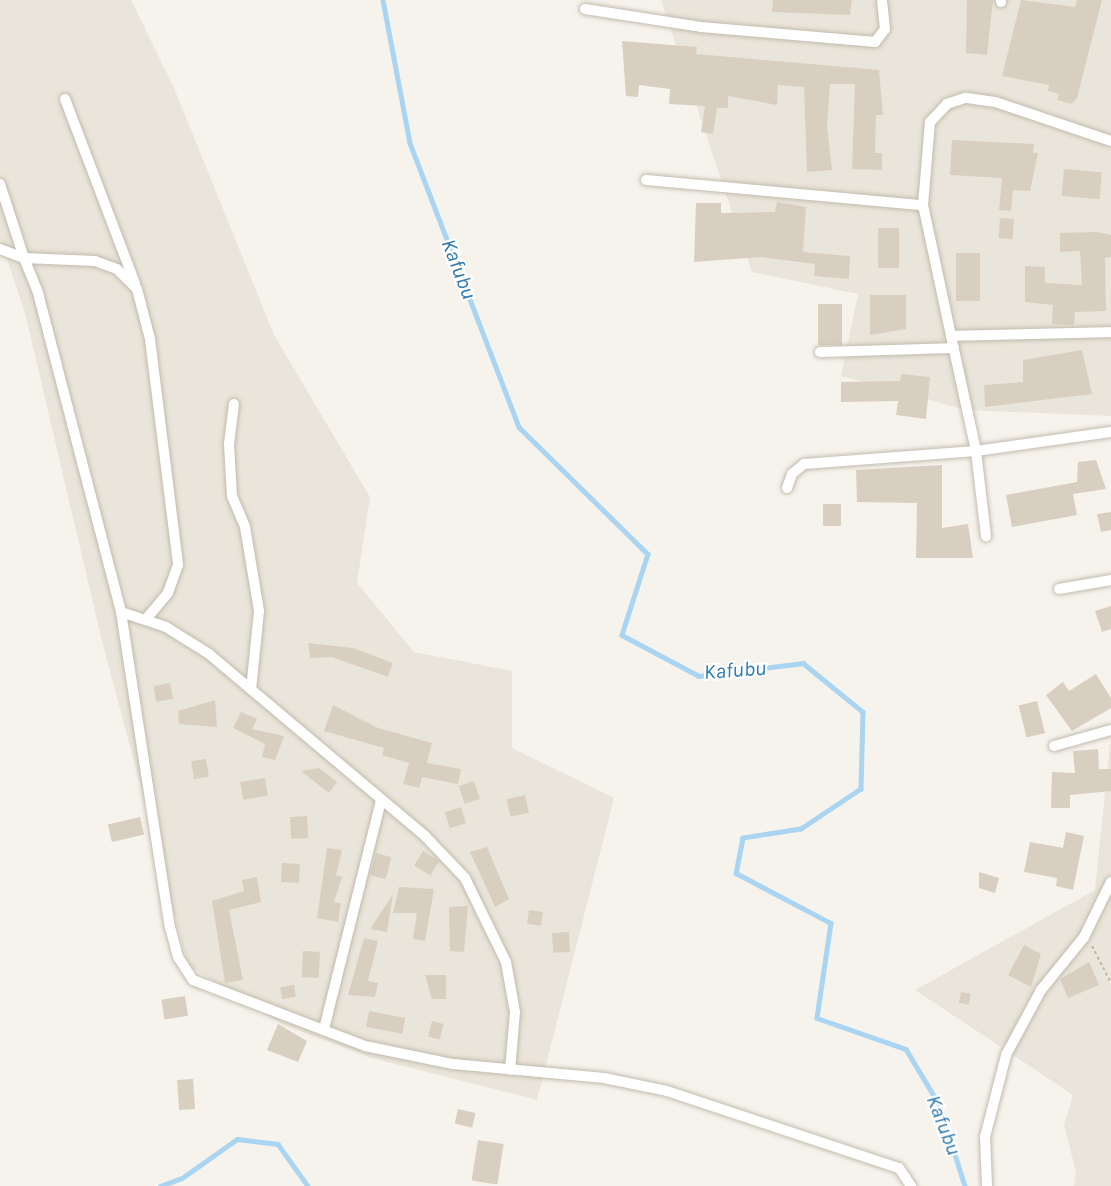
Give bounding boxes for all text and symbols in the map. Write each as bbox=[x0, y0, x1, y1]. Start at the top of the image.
water label: Kafubu bbox=[436, 235, 482, 303]
water label: Kafubu bbox=[703, 655, 767, 685]
water label: Kafubu bbox=[921, 1091, 967, 1159]

